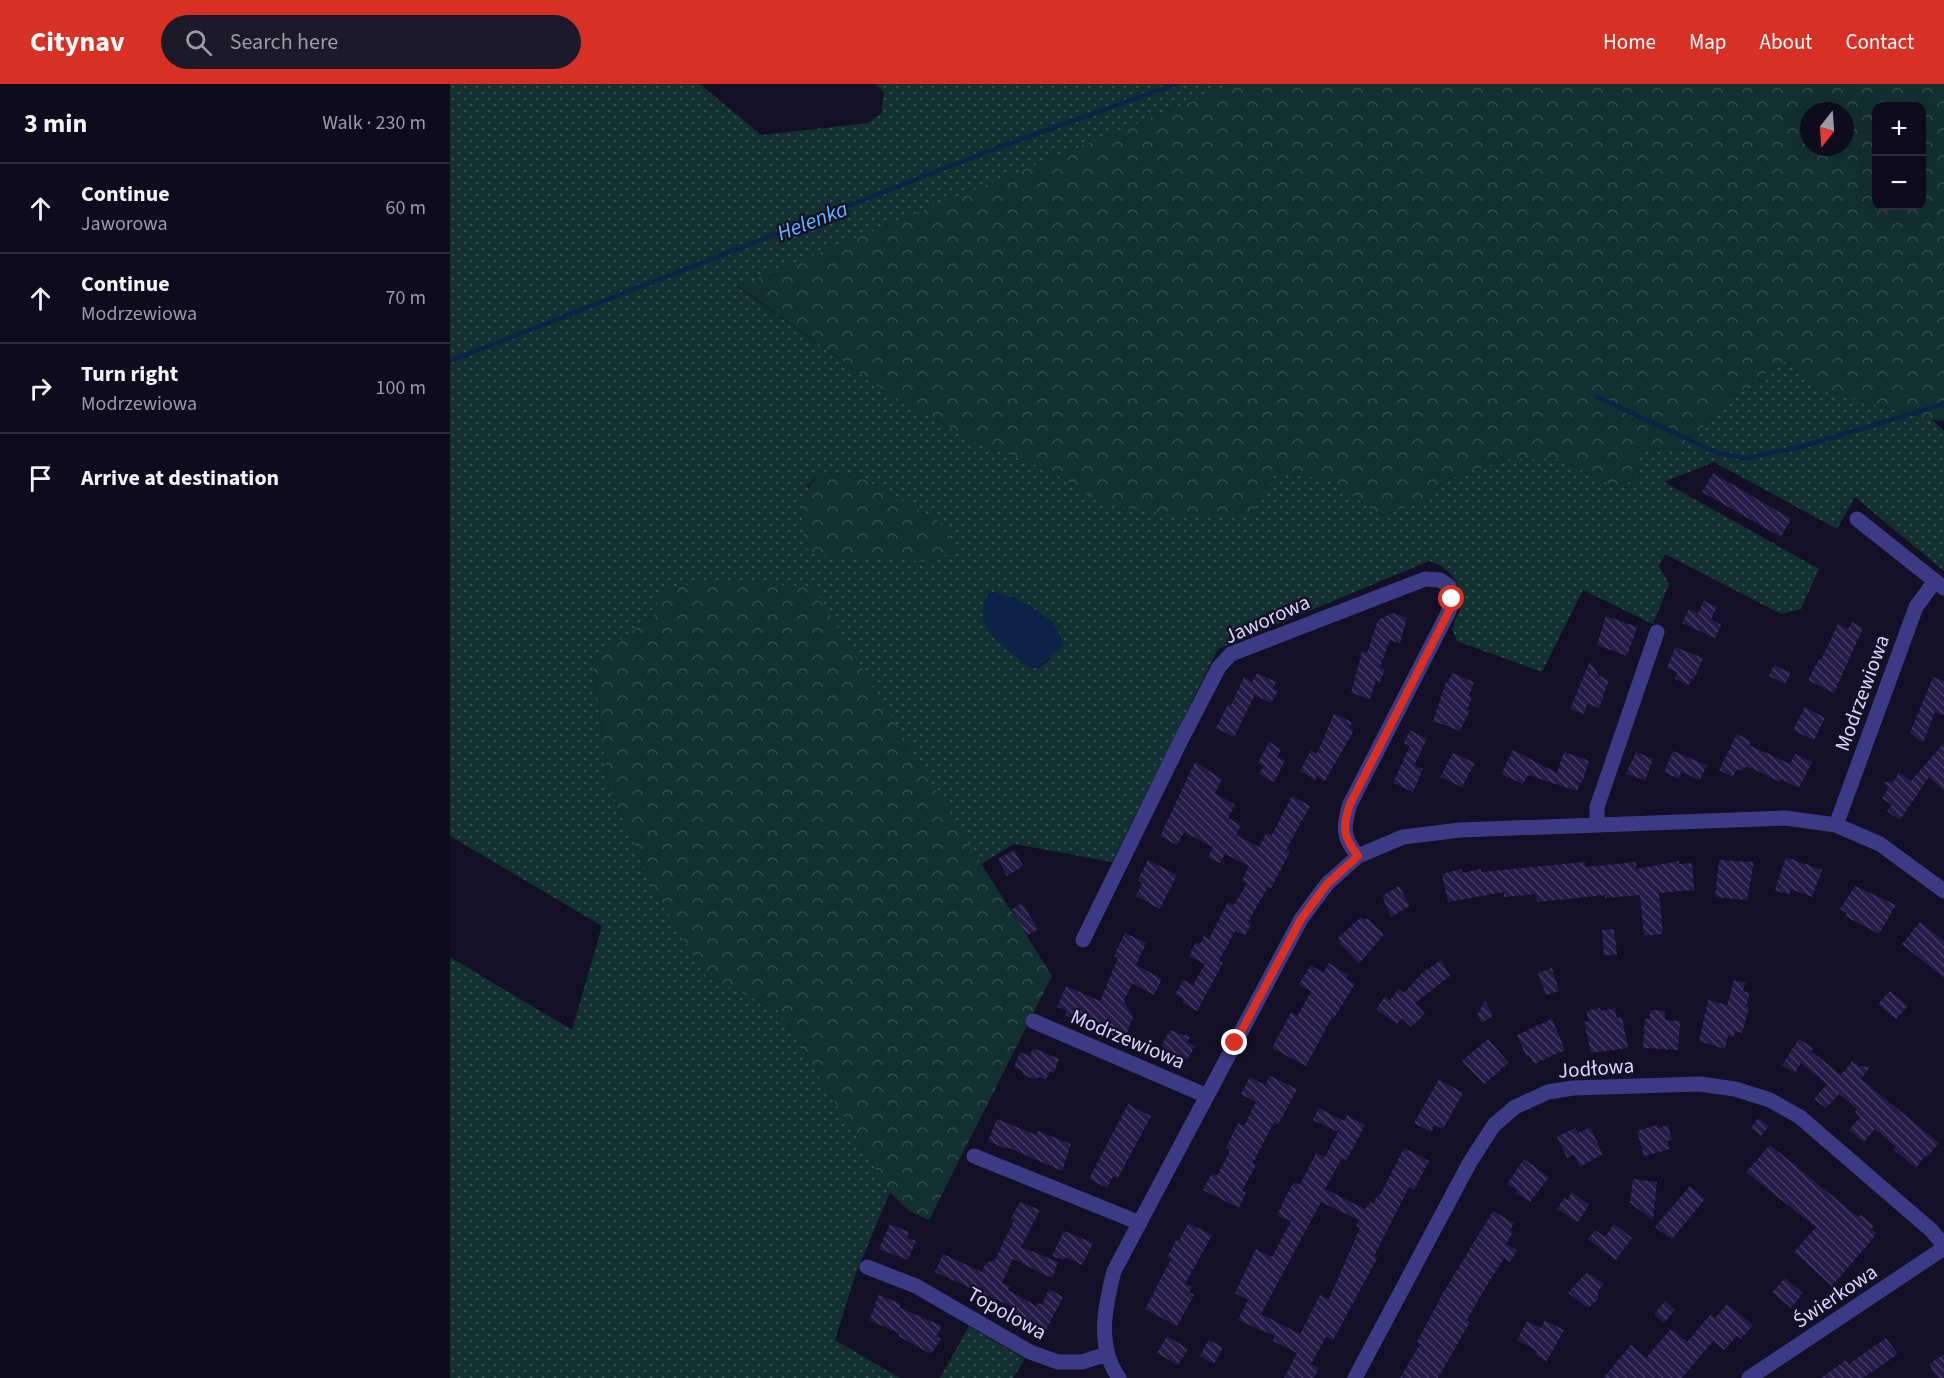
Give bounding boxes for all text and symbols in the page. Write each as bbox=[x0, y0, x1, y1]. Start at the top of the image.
search box bbox=[161, 15, 581, 69]
text: Citynav bbox=[30, 22, 125, 62]
icon: search bbox=[182, 26, 215, 59]
text: Search here bbox=[230, 26, 338, 58]
text: Home bbox=[1603, 27, 1656, 57]
text: Map bbox=[1689, 27, 1727, 57]
text: About bbox=[1760, 27, 1812, 57]
text: Contact bbox=[1845, 27, 1914, 57]
north arrow bbox=[1800, 102, 1854, 156]
map controls bbox=[1872, 102, 1926, 210]
button: + bbox=[1872, 102, 1926, 156]
text: 3 min bbox=[24, 105, 87, 142]
text: Walk · 230 m bbox=[322, 109, 426, 137]
button: − bbox=[1872, 156, 1926, 210]
text: Continue bbox=[81, 178, 170, 210]
icon: ahead bbox=[24, 192, 57, 225]
water label: Helenka bbox=[772, 193, 853, 249]
text: 60 m bbox=[386, 194, 426, 222]
text: Jaworowa bbox=[81, 210, 168, 238]
text: Continue bbox=[81, 268, 170, 300]
icon: ahead bbox=[24, 282, 57, 315]
text: 70 m bbox=[386, 284, 426, 312]
text: Modrzewiowa bbox=[81, 300, 197, 328]
text: Turn right bbox=[81, 358, 178, 390]
icon: right bbox=[24, 372, 57, 405]
text: 100 m bbox=[376, 374, 426, 402]
text: Modrzewiowa bbox=[81, 390, 197, 418]
icon: arrive bbox=[24, 462, 57, 495]
text: Arrive at destination bbox=[81, 462, 279, 494]
route start bbox=[1438, 585, 1464, 611]
street label: Jaworowa bbox=[1219, 587, 1315, 651]
street label: Modrzewiowa bbox=[1827, 631, 1897, 755]
street label: Modrzewiowa bbox=[1066, 1001, 1190, 1077]
route end bbox=[1221, 1029, 1247, 1055]
street label: Jodłowa bbox=[1557, 1050, 1635, 1086]
street label: Świerkowa bbox=[1787, 1257, 1883, 1335]
street label: Topolowa bbox=[962, 1279, 1052, 1347]

